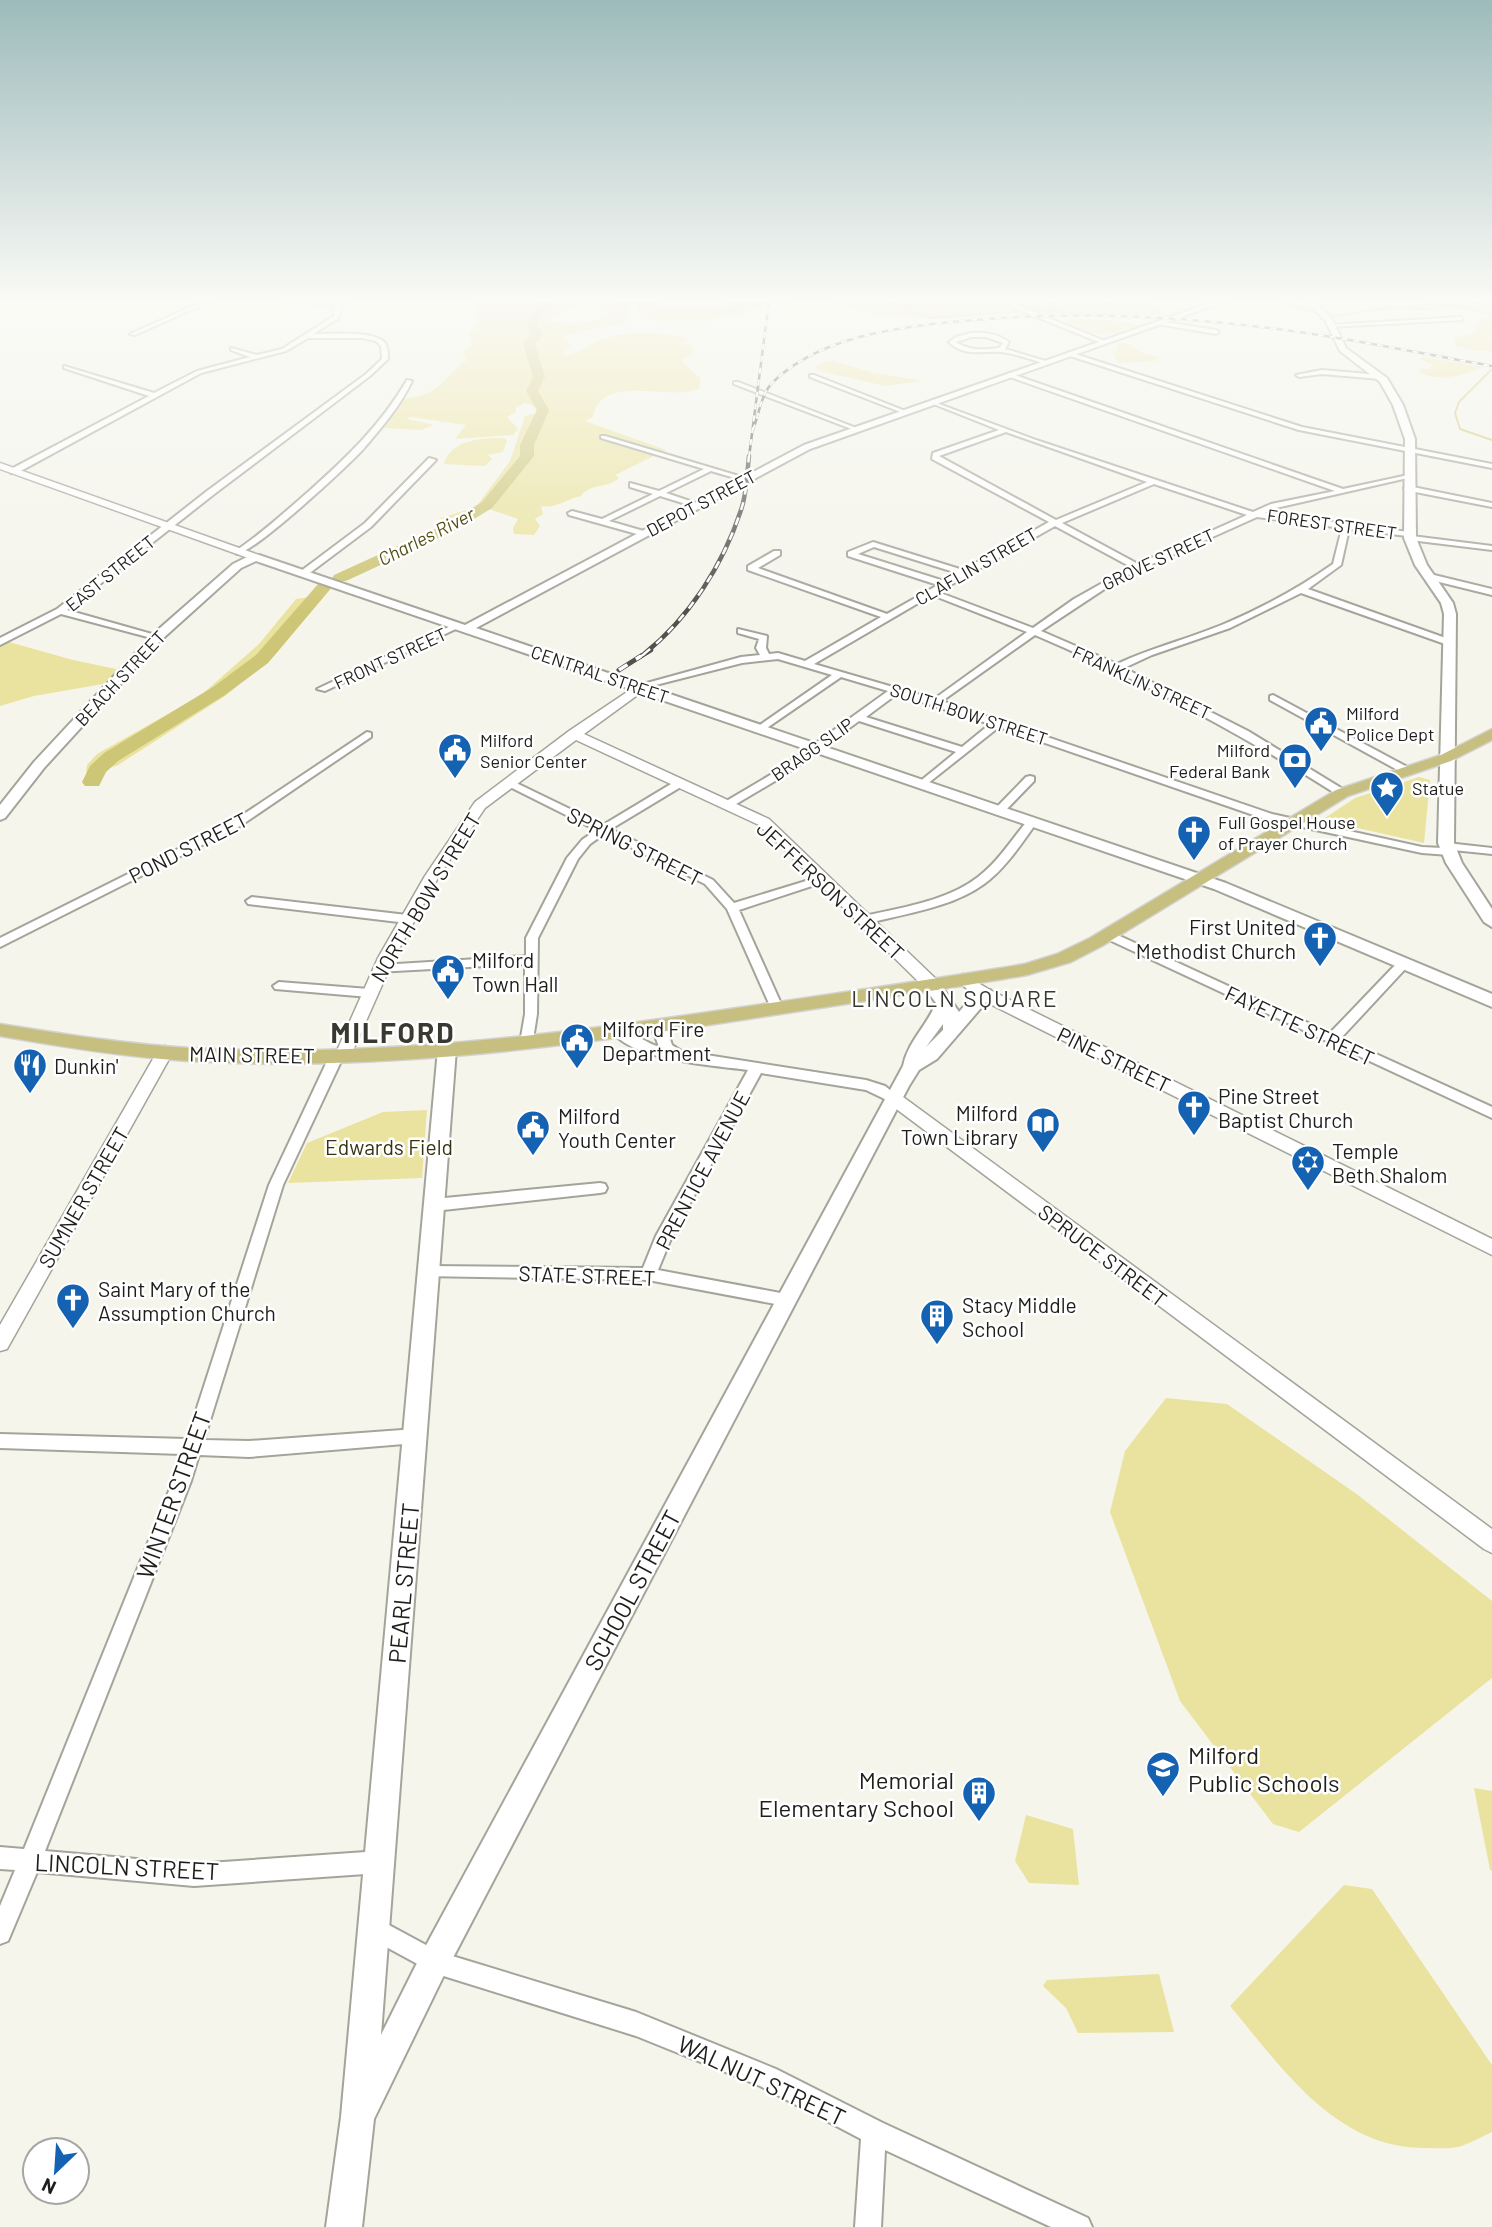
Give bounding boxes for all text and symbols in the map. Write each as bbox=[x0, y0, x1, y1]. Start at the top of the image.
street label: DEPOT STREET bbox=[642, 465, 760, 541]
water label: Charles River bbox=[374, 501, 479, 570]
street label: FOREST STREET bbox=[1266, 504, 1398, 544]
street label: CLAFLIN STREET bbox=[911, 522, 1041, 610]
street label: GROVE STREET bbox=[1098, 523, 1218, 595]
street label: EAST STREET bbox=[61, 530, 159, 616]
street label: FRONT STREET bbox=[330, 622, 450, 694]
street label: BEACH STREET bbox=[70, 626, 170, 730]
street label: CENTRAL STREET bbox=[528, 640, 672, 708]
street label: FRANKLIN STREET bbox=[1069, 640, 1215, 724]
street label: SOUTH BOW STREET bbox=[888, 678, 1050, 750]
place label: Milford Police Dept bbox=[1346, 702, 1435, 745]
public building icon: Milford Police Dept bbox=[1302, 704, 1340, 753]
street label: BRAGG SLIP bbox=[767, 713, 857, 785]
place label: Milford Senior Center bbox=[480, 729, 587, 772]
public building icon: Milford Senior Center bbox=[436, 731, 474, 780]
place label: Milford Federal Bank bbox=[1169, 739, 1270, 782]
bank icon: Milford Federal Bank bbox=[1276, 741, 1314, 790]
place icon: Statue bbox=[1368, 769, 1406, 818]
place label: Statue bbox=[1412, 777, 1464, 799]
street label: SPRING STREET bbox=[563, 801, 707, 891]
street label: POND STREET bbox=[124, 806, 252, 888]
street label: NORTH BOW STREET bbox=[365, 808, 485, 986]
place label: Full Gospel House of Prayer Church bbox=[1218, 811, 1356, 854]
church icon: Full Gospel House of Prayer Church bbox=[1175, 813, 1213, 862]
street label: JEFFERSON STREET bbox=[752, 815, 910, 965]
place label: First United Methodist Church bbox=[1136, 914, 1296, 963]
church icon: First United Methodist Church bbox=[1301, 919, 1339, 968]
place label: Milford Town Hall bbox=[472, 947, 558, 996]
public building icon: Milford Town Hall bbox=[429, 952, 467, 1001]
street label: FAYETTE STREET bbox=[1222, 980, 1378, 1070]
district label: LINCOLN SQUARE bbox=[851, 984, 1059, 1012]
district label: MILFORD bbox=[331, 1015, 455, 1049]
place label: Milford Fire Department bbox=[602, 1016, 711, 1065]
public building icon: Milford Fire Department bbox=[558, 1021, 596, 1070]
street label: PINE STREET bbox=[1053, 1021, 1175, 1097]
street label: MAIN STREET bbox=[189, 1040, 315, 1068]
restaurant icon: Dunkin' bbox=[11, 1046, 49, 1095]
place label: Dunkin' bbox=[54, 1053, 119, 1078]
place label: Pine Street Baptist Church bbox=[1218, 1083, 1353, 1132]
street label: PRENTICE AVENUE bbox=[650, 1086, 754, 1254]
church icon: Pine Street Baptist Church bbox=[1175, 1088, 1213, 1137]
place label: Milford Town Library bbox=[901, 1100, 1018, 1149]
place label: Milford Youth Center bbox=[558, 1103, 676, 1152]
library icon: Milford Town Library bbox=[1024, 1105, 1062, 1154]
public building icon: Milford Youth Center bbox=[514, 1108, 552, 1157]
street label: SUMNER STREET bbox=[33, 1122, 133, 1272]
park label: Edwards Field bbox=[325, 1134, 453, 1159]
place label: Temple Beth Shalom bbox=[1332, 1138, 1447, 1187]
synagogue icon: Temple Beth Shalom bbox=[1289, 1143, 1327, 1192]
street label: SPRUCE STREET bbox=[1034, 1199, 1172, 1312]
street label: STATE STREET bbox=[518, 1260, 656, 1290]
place label: Saint Mary of the Assumption Church bbox=[98, 1276, 276, 1325]
church icon: Saint Mary of the Assumption Church bbox=[54, 1281, 92, 1330]
place label: Stacy Middle School bbox=[962, 1292, 1077, 1341]
building icon: Stacy Middle School bbox=[918, 1297, 956, 1346]
street label: WINTER STREET bbox=[129, 1407, 217, 1583]
street label: PEARL STREET bbox=[382, 1502, 424, 1664]
street label: SCHOOL STREET bbox=[578, 1505, 686, 1675]
place label: Milford Public Schools bbox=[1188, 1740, 1340, 1797]
school or university icon: Milford Public Schools bbox=[1144, 1749, 1182, 1798]
place label: Memorial Elementary School bbox=[759, 1765, 954, 1822]
building icon: Memorial Elementary School bbox=[960, 1774, 998, 1823]
street label: LINCOLN STREET bbox=[34, 1847, 220, 1885]
street label: WALNUT STREET bbox=[673, 2028, 851, 2132]
north arrow bbox=[21, 2136, 91, 2206]
text: N bbox=[38, 2174, 59, 2200]

